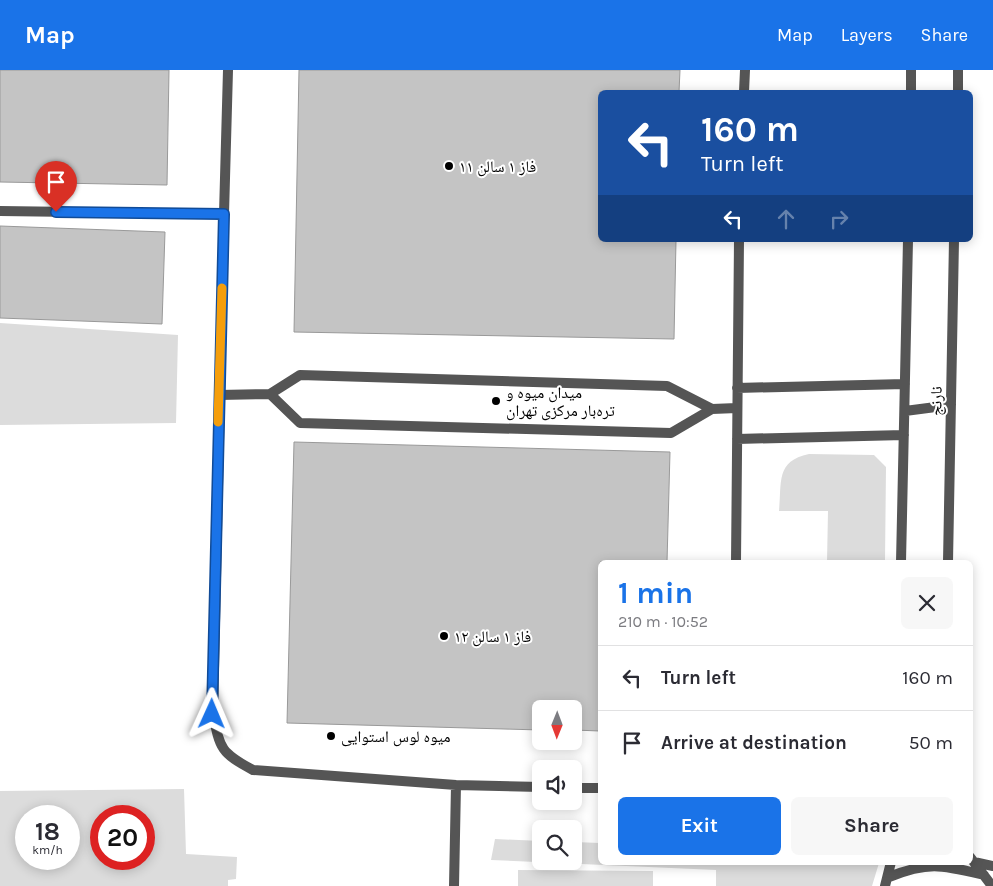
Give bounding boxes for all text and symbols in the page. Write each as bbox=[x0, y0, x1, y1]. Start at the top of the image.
text: Map bbox=[25, 21, 75, 49]
text: Map bbox=[777, 24, 813, 46]
text: Layers bbox=[841, 24, 893, 46]
text: Share bbox=[921, 24, 968, 46]
text: 160 m bbox=[701, 109, 799, 150]
icon: left bbox=[618, 110, 683, 175]
text: Turn left bbox=[701, 151, 784, 177]
place label: فاز ۱ سالن ۱۱ bbox=[459, 157, 536, 177]
marker: فاز ۱ سالن ۱۱ bbox=[443, 160, 455, 172]
pin bbox=[35, 161, 77, 212]
icon: arrive bbox=[42, 168, 70, 196]
icon: left bbox=[719, 205, 747, 233]
icon: ahead bbox=[772, 205, 800, 233]
icon: right bbox=[825, 205, 853, 233]
place label: میدان میوه و تره‌بار مرکزی تهران bbox=[506, 383, 615, 421]
street label: نارنج bbox=[926, 386, 947, 416]
marker: میدان میوه و تره‌بار مرکزی تهران bbox=[490, 395, 502, 407]
text: 1 min bbox=[618, 575, 693, 611]
button: close bbox=[901, 577, 953, 629]
text: 210 m · 10:52 bbox=[618, 612, 708, 631]
place label: فاز ۱ سالن ۱۲ bbox=[454, 627, 531, 647]
marker: فاز ۱ سالن ۱۲ bbox=[438, 630, 450, 642]
icon: left bbox=[618, 664, 646, 692]
text: Turn left bbox=[661, 667, 736, 689]
text: 160 m bbox=[902, 667, 953, 689]
position arrow bbox=[185, 687, 237, 739]
north arrow bbox=[532, 700, 582, 750]
map controls bbox=[532, 700, 582, 870]
place label: میوه لوس استوایی bbox=[341, 727, 451, 747]
icon: arrive bbox=[618, 729, 646, 757]
marker: میوه لوس استوایی bbox=[325, 730, 337, 742]
text: Arrive at destination bbox=[661, 732, 847, 754]
text: 50 m bbox=[909, 732, 953, 754]
button: sound bbox=[532, 760, 582, 810]
button: Exit bbox=[618, 797, 781, 855]
button: Share bbox=[791, 797, 953, 855]
speed limit sign: 20 bbox=[90, 805, 155, 870]
text: 18 bbox=[35, 817, 60, 846]
button: search bbox=[532, 820, 582, 870]
text: km/h bbox=[32, 843, 63, 857]

